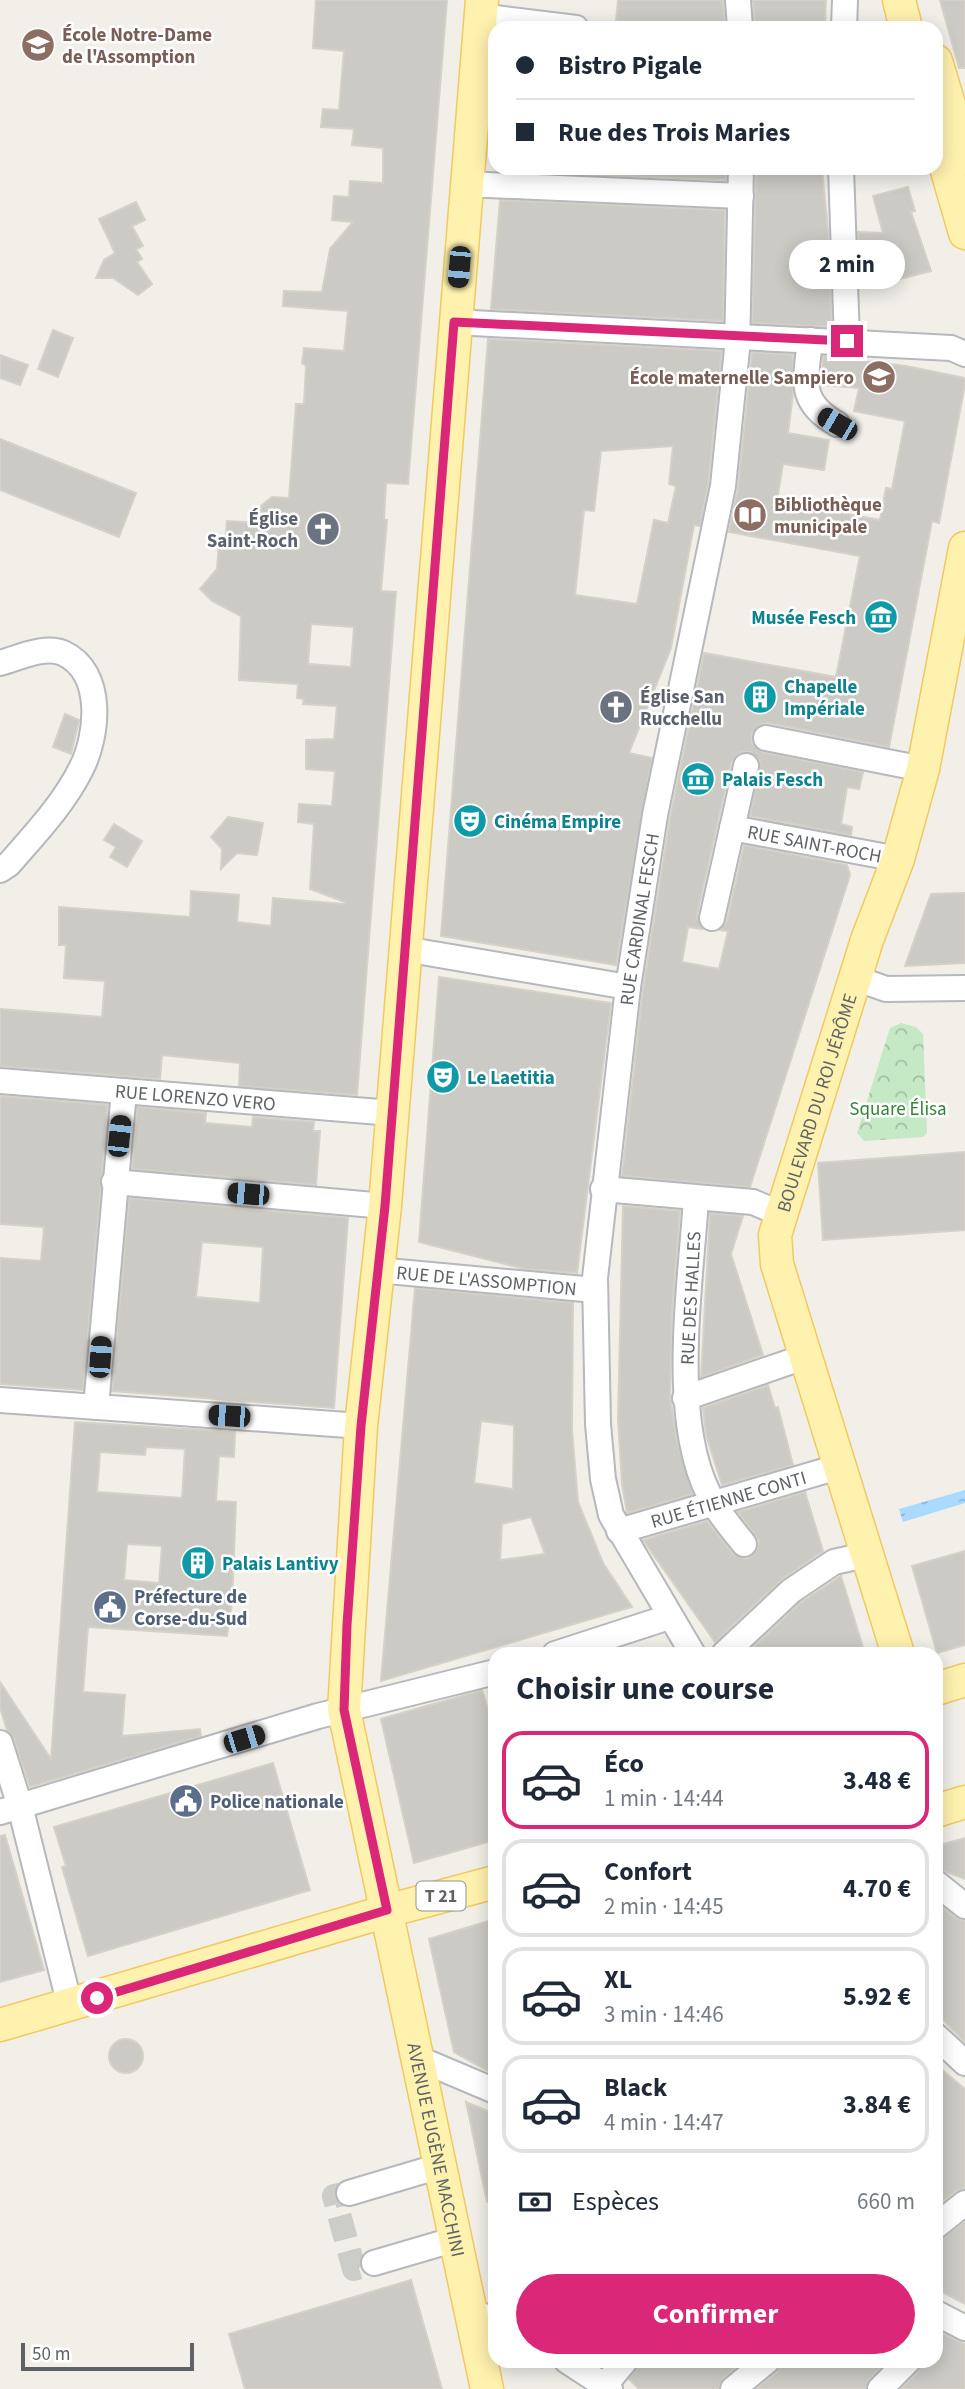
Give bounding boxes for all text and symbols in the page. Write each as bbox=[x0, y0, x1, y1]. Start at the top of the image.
place label: École Notre-Dame de l'Assomption bbox=[62, 22, 212, 71]
school or university icon: École Notre-Dame de l'Assomption bbox=[19, 26, 57, 64]
text: Bistro Pigale bbox=[558, 47, 702, 84]
text: Rue des Trois Maries bbox=[558, 114, 790, 151]
callout: 2 min bbox=[789, 240, 905, 288]
car bbox=[447, 245, 472, 289]
text: 2 min bbox=[819, 248, 875, 281]
route end bbox=[831, 325, 863, 357]
school or university icon: École maternelle Sampiero bbox=[860, 358, 898, 396]
place label: École maternelle Sampiero bbox=[630, 365, 854, 392]
car bbox=[814, 404, 861, 444]
place label: Bibliothèque municipale bbox=[774, 492, 882, 541]
library icon: Bibliothèque municipale bbox=[731, 496, 769, 534]
place label: Église Saint-Roch bbox=[207, 506, 298, 555]
church icon: Église Saint-Roch bbox=[304, 510, 342, 548]
museum icon: Musée Fesch bbox=[862, 598, 900, 636]
place label: Musée Fesch bbox=[751, 605, 856, 632]
place label: Chapelle Impériale bbox=[784, 674, 865, 723]
building icon: Chapelle Impériale bbox=[741, 678, 779, 716]
place label: Église San Rucchellu bbox=[640, 684, 725, 733]
church icon: Église San Rucchellu bbox=[597, 688, 635, 726]
museum icon: Palais Fesch bbox=[679, 760, 717, 798]
place label: Palais Fesch bbox=[722, 767, 823, 794]
theatre icon: Cinéma Empire bbox=[451, 802, 489, 840]
place label: Cinéma Empire bbox=[494, 809, 621, 836]
street label: RUE SAINT-ROCH bbox=[745, 819, 884, 871]
street label: RUE CARDINAL FESCH bbox=[614, 831, 667, 1007]
street label: BOULEVARD DU ROI JÉRÔME bbox=[771, 990, 865, 1216]
theatre icon: Le Laetitia bbox=[424, 1058, 462, 1096]
place label: Le Laetitia bbox=[467, 1065, 555, 1092]
street label: RUE LORENZO VERO bbox=[114, 1078, 277, 1118]
park label: Square Élisa bbox=[849, 1096, 947, 1123]
car bbox=[107, 1114, 132, 1158]
car bbox=[227, 1182, 270, 1206]
street label: RUE DES HALLES bbox=[675, 1231, 708, 1366]
street label: RUE DE L'ASSOMPTION bbox=[395, 1260, 578, 1303]
car bbox=[89, 1335, 112, 1379]
car bbox=[208, 1404, 251, 1428]
street label: RUE ÉTIENNE CONTI bbox=[648, 1465, 810, 1536]
building icon: Palais Lantivy bbox=[179, 1544, 217, 1582]
place label: Palais Lantivy bbox=[222, 1551, 339, 1578]
place label: Préfecture de Corse-du-Sud bbox=[134, 1584, 248, 1633]
public building icon: Préfecture de Corse-du-Sud bbox=[91, 1588, 129, 1626]
text: Choisir une course bbox=[516, 1666, 774, 1712]
car bbox=[221, 1723, 268, 1755]
text: Éco bbox=[604, 1745, 644, 1782]
icon: car bbox=[520, 1749, 583, 1812]
text: 3.48 € bbox=[843, 1762, 911, 1799]
public building icon: Police nationale bbox=[167, 1782, 205, 1820]
text: 1 min · 14:44 bbox=[604, 1782, 724, 1815]
place label: Police nationale bbox=[210, 1789, 344, 1816]
text: Confort bbox=[604, 1853, 692, 1890]
icon: car bbox=[520, 1857, 583, 1920]
text: 4.70 € bbox=[843, 1870, 911, 1907]
road number: T 21 bbox=[416, 1882, 466, 1910]
text: 2 min · 14:45 bbox=[604, 1890, 724, 1923]
text: XL bbox=[604, 1961, 632, 1998]
icon: car bbox=[520, 1965, 583, 2028]
text: 5.92 € bbox=[843, 1978, 911, 2015]
route start bbox=[81, 1982, 113, 2014]
text: 3 min · 14:46 bbox=[604, 1998, 724, 2031]
street label: AVENUE EUGÈNE MACCHINI bbox=[399, 2040, 471, 2260]
text: Black bbox=[604, 2069, 667, 2106]
icon: car bbox=[520, 2073, 583, 2136]
text: 3.84 € bbox=[843, 2086, 911, 2123]
text: 4 min · 14:47 bbox=[604, 2106, 724, 2139]
icon: cash bbox=[516, 2183, 554, 2221]
text: Espèces bbox=[572, 2183, 659, 2220]
text: 660 m bbox=[857, 2185, 915, 2218]
button: Confirmer bbox=[516, 2274, 915, 2354]
scale bar bbox=[21, 2340, 194, 2372]
text: 50 m bbox=[32, 2341, 70, 2368]

